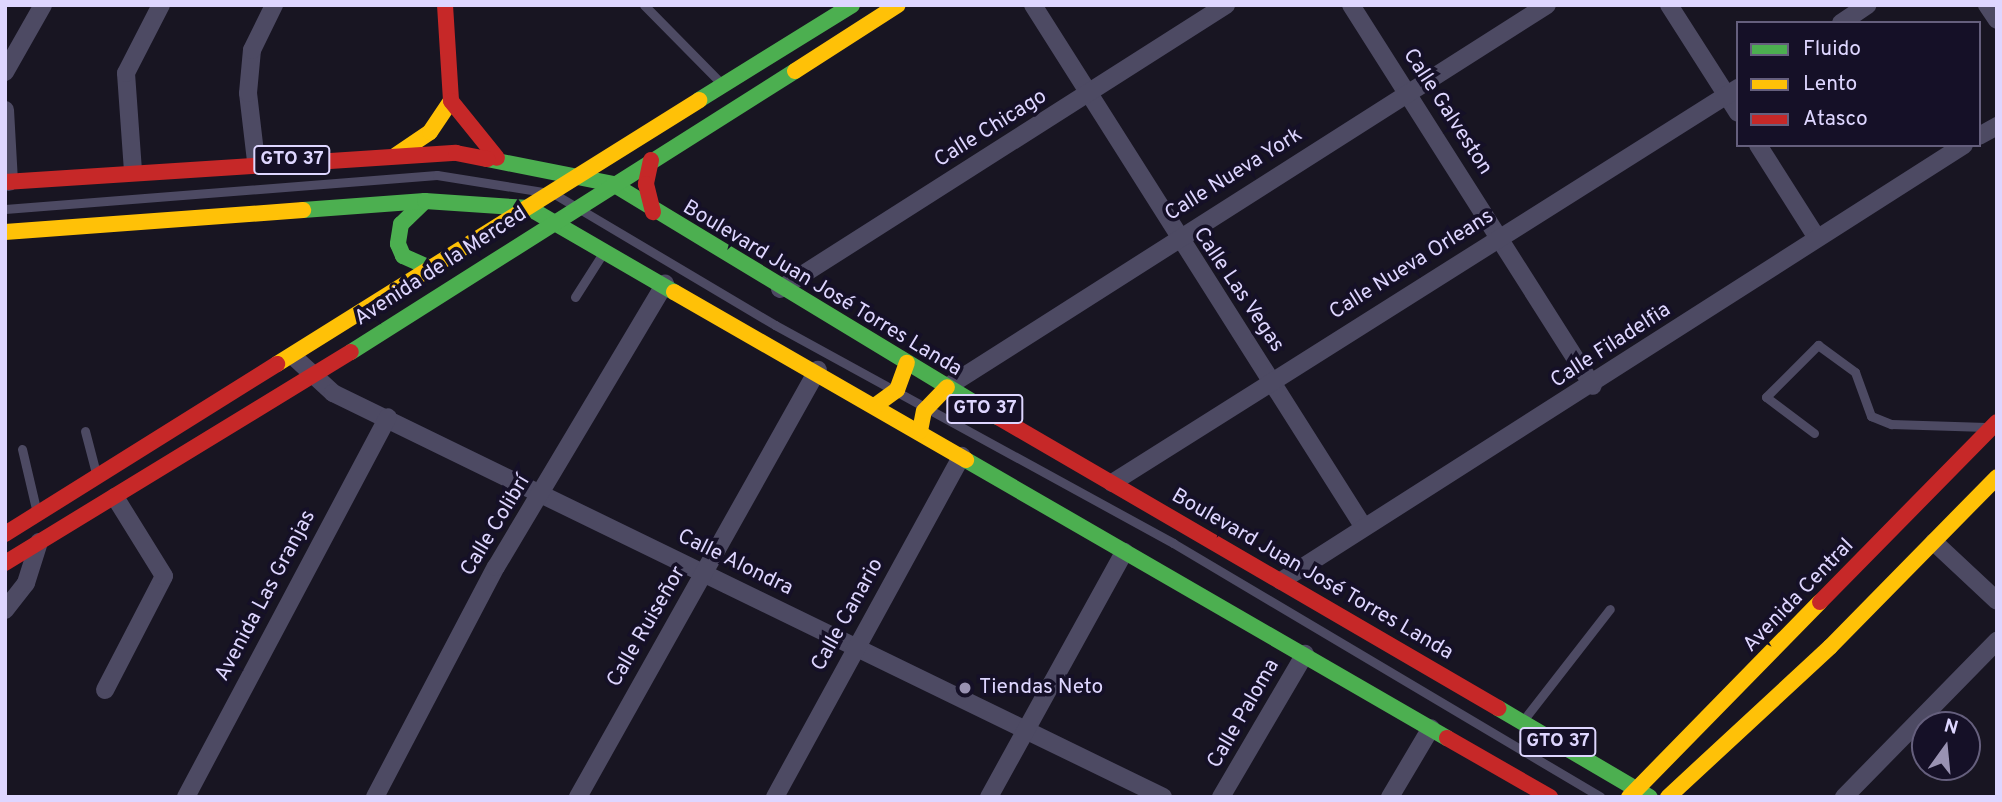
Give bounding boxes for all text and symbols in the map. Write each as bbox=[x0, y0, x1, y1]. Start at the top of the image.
legend bbox=[1736, 21, 1981, 147]
text: Fluido bbox=[1803, 36, 1861, 63]
street label: Calle Galveston bbox=[1397, 44, 1497, 180]
text: Lento bbox=[1803, 71, 1857, 98]
street label: Calle Chicago bbox=[930, 84, 1052, 174]
text: Atasco bbox=[1803, 106, 1868, 133]
street label: Calle Nueva York bbox=[1160, 122, 1308, 228]
road number: GTO 37 bbox=[252, 144, 332, 176]
street label: Boulevard Juan José Torres Landa bbox=[678, 195, 966, 383]
street label: Avenida de la Merced bbox=[350, 202, 532, 332]
street label: Calle Nueva Orleans bbox=[1325, 204, 1499, 326]
street label: Calle Las Vegas bbox=[1187, 223, 1289, 357]
street label: Calle Filadelfia bbox=[1546, 298, 1676, 394]
road number: GTO 37 bbox=[945, 394, 1025, 424]
street label: Calle Colibrí bbox=[456, 471, 536, 581]
street label: Boulevard Juan José Torres Landa bbox=[1166, 484, 1458, 666]
street label: Avenida Las Granjas bbox=[210, 506, 322, 686]
street label: Calle Alondra bbox=[673, 524, 797, 602]
street label: Avenida Central bbox=[1738, 534, 1860, 658]
street label: Calle Canario bbox=[807, 554, 889, 676]
street label: Calle Ruiseñor bbox=[602, 562, 692, 692]
street label: Calle Paloma bbox=[1203, 655, 1285, 773]
place label: Tiendas Neto bbox=[979, 675, 1103, 701]
marker: Tiendas Neto bbox=[957, 680, 973, 696]
north arrow bbox=[1911, 711, 1981, 781]
text: N bbox=[1941, 714, 1961, 741]
road number: GTO 37 bbox=[1518, 726, 1598, 758]

